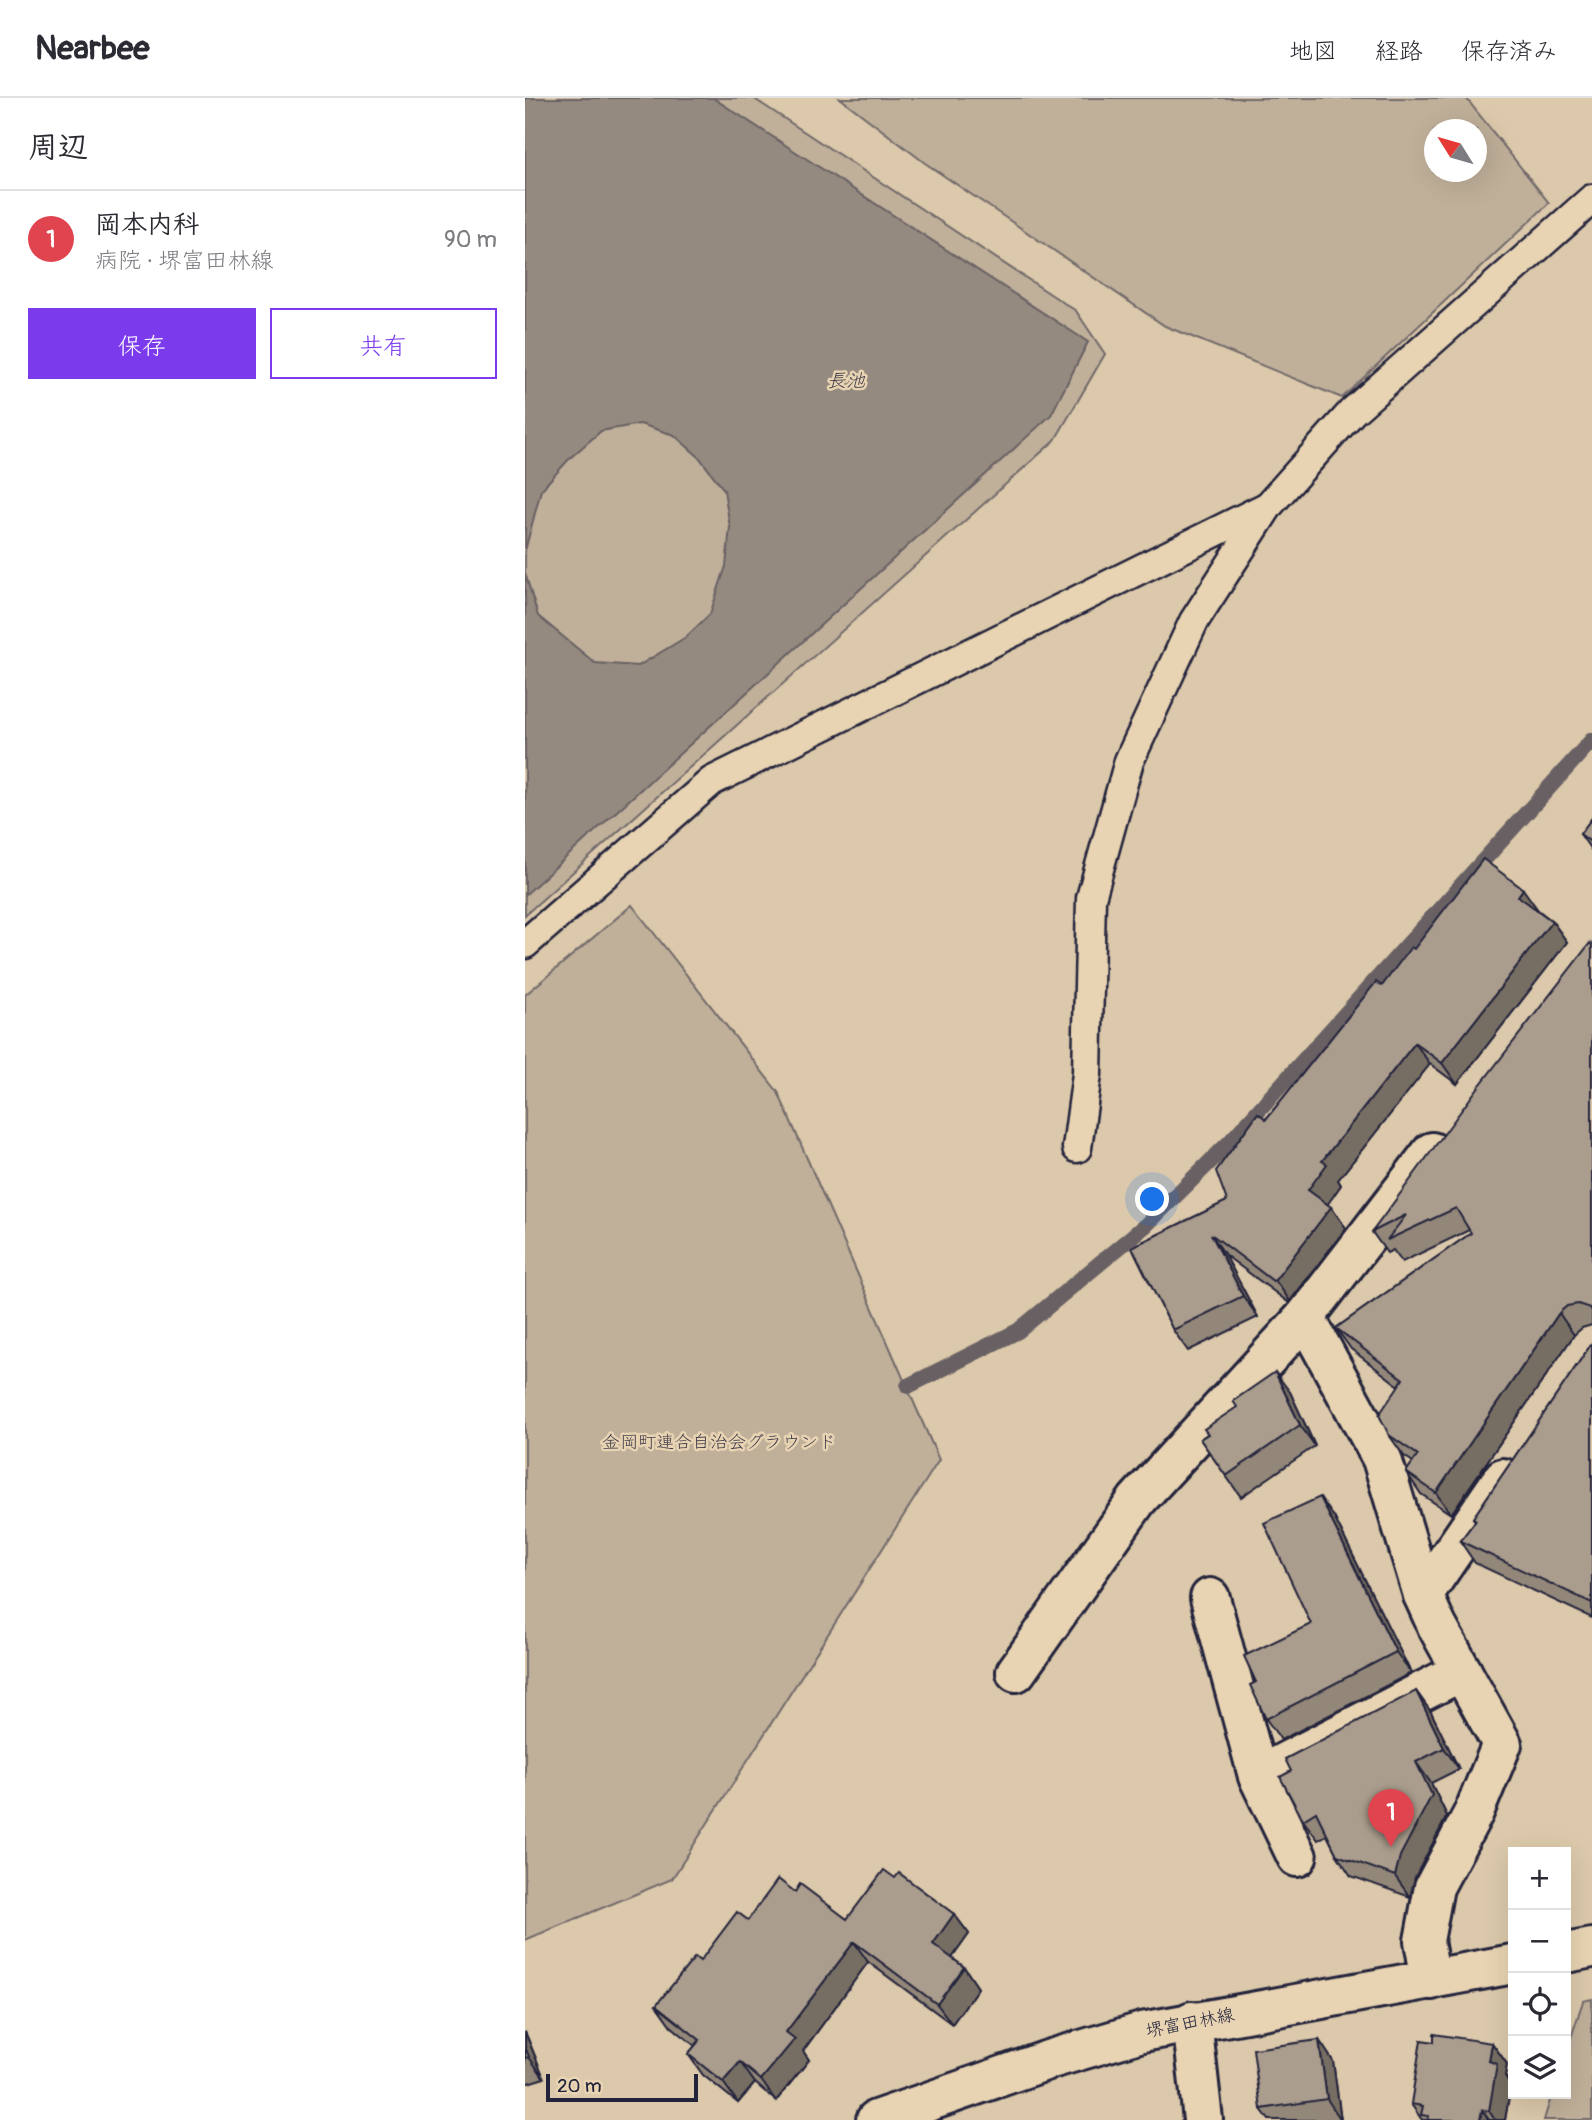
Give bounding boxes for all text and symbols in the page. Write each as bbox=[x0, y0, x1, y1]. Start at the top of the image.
text: Nearbee bbox=[35, 28, 149, 69]
text: 地図 bbox=[1289, 37, 1337, 66]
text: 経路 bbox=[1375, 37, 1423, 66]
text: 保存済み bbox=[1461, 37, 1557, 66]
north arrow bbox=[1424, 119, 1487, 182]
text: 周辺 bbox=[28, 129, 88, 166]
text: 岡本内科 bbox=[95, 209, 199, 241]
text: 1 bbox=[47, 225, 56, 254]
text: 90 m bbox=[444, 225, 497, 254]
text: 病院 · 堺富田林線 bbox=[95, 246, 273, 275]
button: 保存 bbox=[28, 308, 256, 379]
button: 共有 bbox=[270, 308, 497, 379]
water label: 長池 bbox=[827, 369, 866, 393]
your location bbox=[1135, 1182, 1169, 1216]
park label: 金岡町連合自治会グラウンド bbox=[602, 1431, 836, 1454]
pin: 1 bbox=[1368, 1789, 1414, 1847]
map controls bbox=[1508, 1847, 1571, 2099]
button: + bbox=[1508, 1847, 1571, 1910]
button: − bbox=[1508, 1910, 1571, 1973]
button: locate bbox=[1508, 1973, 1571, 2036]
street label: 堺富田林線 bbox=[1144, 2003, 1236, 2043]
button: layers bbox=[1508, 2036, 1571, 2099]
scale bar bbox=[546, 2071, 698, 2103]
text: 20 m bbox=[557, 2074, 602, 2098]

